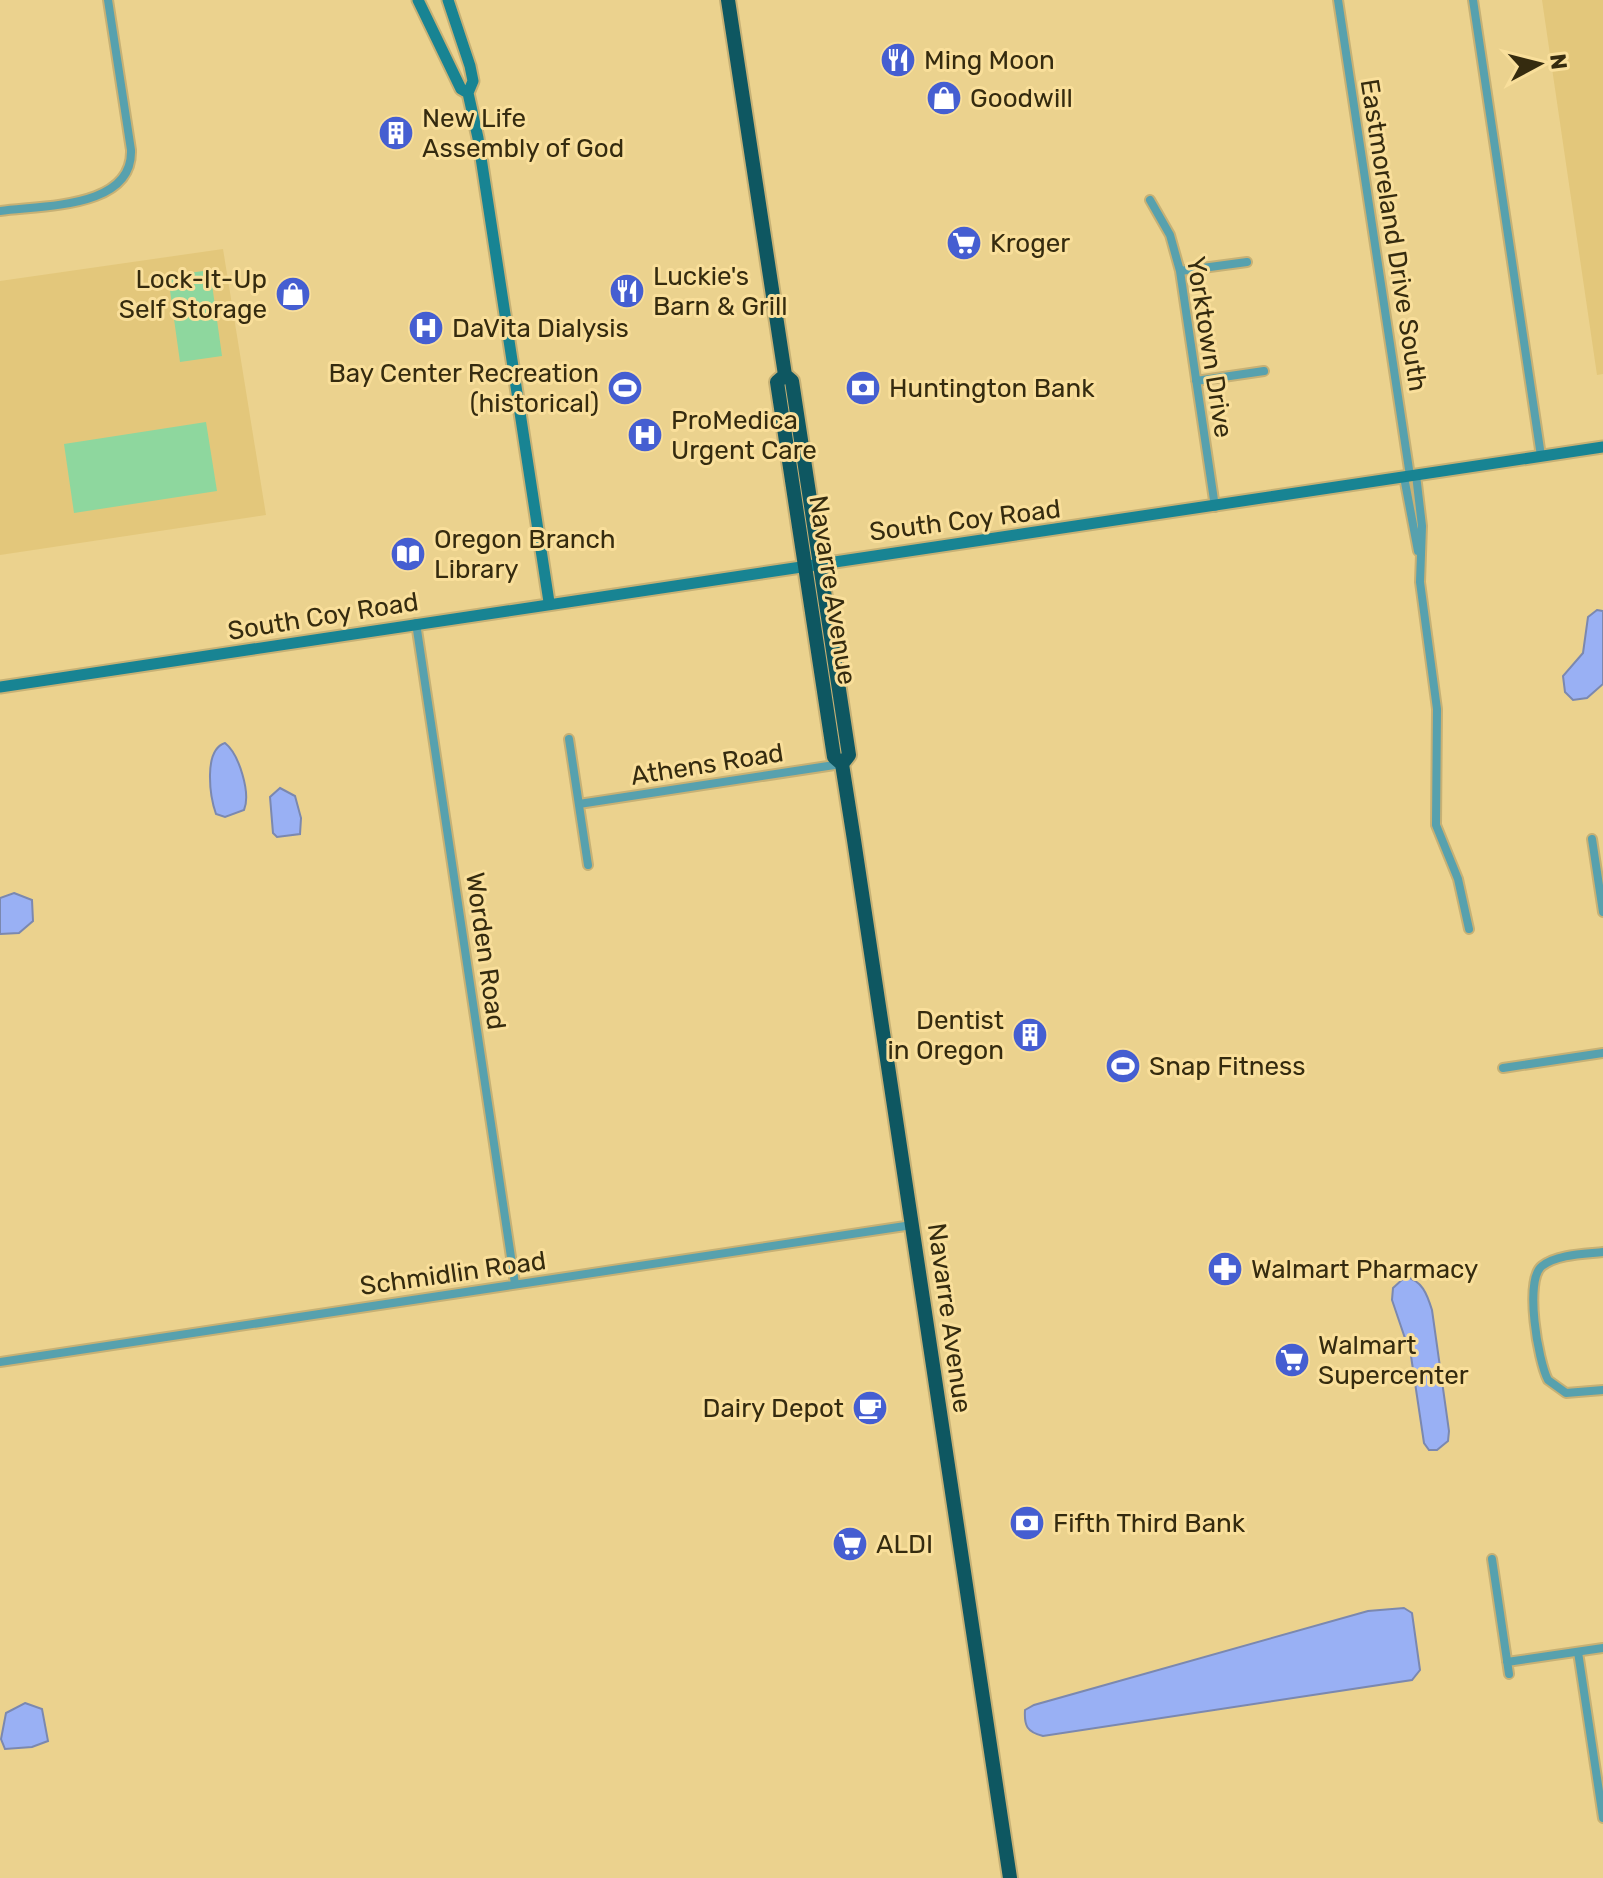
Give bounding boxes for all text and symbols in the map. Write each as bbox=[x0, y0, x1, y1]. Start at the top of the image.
north arrow bbox=[1499, 24, 1579, 104]
restaurant icon: Ming Moon bbox=[879, 41, 917, 79]
place label: Ming Moon bbox=[924, 45, 1055, 76]
text: N bbox=[1544, 52, 1573, 71]
street label: Eastmoreland Drive South bbox=[1354, 77, 1434, 393]
shop icon: Goodwill bbox=[925, 79, 963, 117]
place label: Goodwill bbox=[970, 83, 1073, 114]
place label: New Life Assembly of God bbox=[422, 103, 624, 164]
building icon: New Life Assembly of God bbox=[377, 114, 415, 152]
supermarket icon: Kroger bbox=[945, 224, 983, 262]
place label: Kroger bbox=[990, 228, 1070, 259]
street label: Yorktown Drive bbox=[1180, 254, 1239, 440]
place label: Luckie's Barn & Grill bbox=[653, 261, 788, 322]
place label: Lock-It-Up Self Storage bbox=[119, 264, 267, 325]
restaurant icon: Luckie's Barn & Grill bbox=[608, 272, 646, 310]
shop icon: Lock-It-Up Self Storage bbox=[274, 275, 312, 313]
hospital icon: DaVita Dialysis bbox=[407, 309, 445, 347]
place label: DaVita Dialysis bbox=[452, 313, 629, 344]
place label: Bay Center Recreation (historical) bbox=[328, 358, 599, 419]
sports icon: Bay Center Recreation (historical) bbox=[606, 369, 644, 407]
bank icon: Huntington Bank bbox=[844, 369, 882, 407]
place label: Huntington Bank bbox=[889, 373, 1095, 404]
place label: ProMedica Urgent Care bbox=[671, 405, 817, 466]
hospital icon: ProMedica Urgent Care bbox=[626, 416, 664, 454]
street label: Navarre Avenue bbox=[802, 493, 863, 687]
street label: South Coy Road bbox=[868, 493, 1062, 548]
place label: Oregon Branch Library bbox=[434, 524, 616, 585]
library icon: Oregon Branch Library bbox=[389, 535, 427, 573]
street label: South Coy Road bbox=[226, 586, 421, 647]
street label: Athens Road bbox=[628, 737, 786, 792]
street label: Worden Road bbox=[459, 870, 512, 1032]
place label: Dentist in Oregon bbox=[888, 1005, 1004, 1066]
building icon: Dentist in Oregon bbox=[1011, 1016, 1049, 1054]
sports icon: Snap Fitness bbox=[1104, 1047, 1142, 1085]
place label: Snap Fitness bbox=[1149, 1051, 1306, 1082]
street label: Navarre Avenue bbox=[921, 1221, 978, 1415]
street label: Schmidlin Road bbox=[358, 1245, 548, 1302]
pharmacy icon: Walmart Pharmacy bbox=[1206, 1250, 1244, 1288]
place label: Walmart Pharmacy bbox=[1251, 1254, 1478, 1285]
place label: Walmart Supercenter bbox=[1318, 1330, 1469, 1391]
supermarket icon: Walmart Supercenter bbox=[1273, 1341, 1311, 1379]
cafe icon: Dairy Depot bbox=[851, 1389, 889, 1427]
place label: Dairy Depot bbox=[703, 1393, 844, 1424]
bank icon: Fifth Third Bank bbox=[1008, 1504, 1046, 1542]
place label: Fifth Third Bank bbox=[1053, 1508, 1246, 1539]
supermarket icon: ALDI bbox=[831, 1525, 869, 1563]
place label: ALDI bbox=[876, 1529, 933, 1560]

